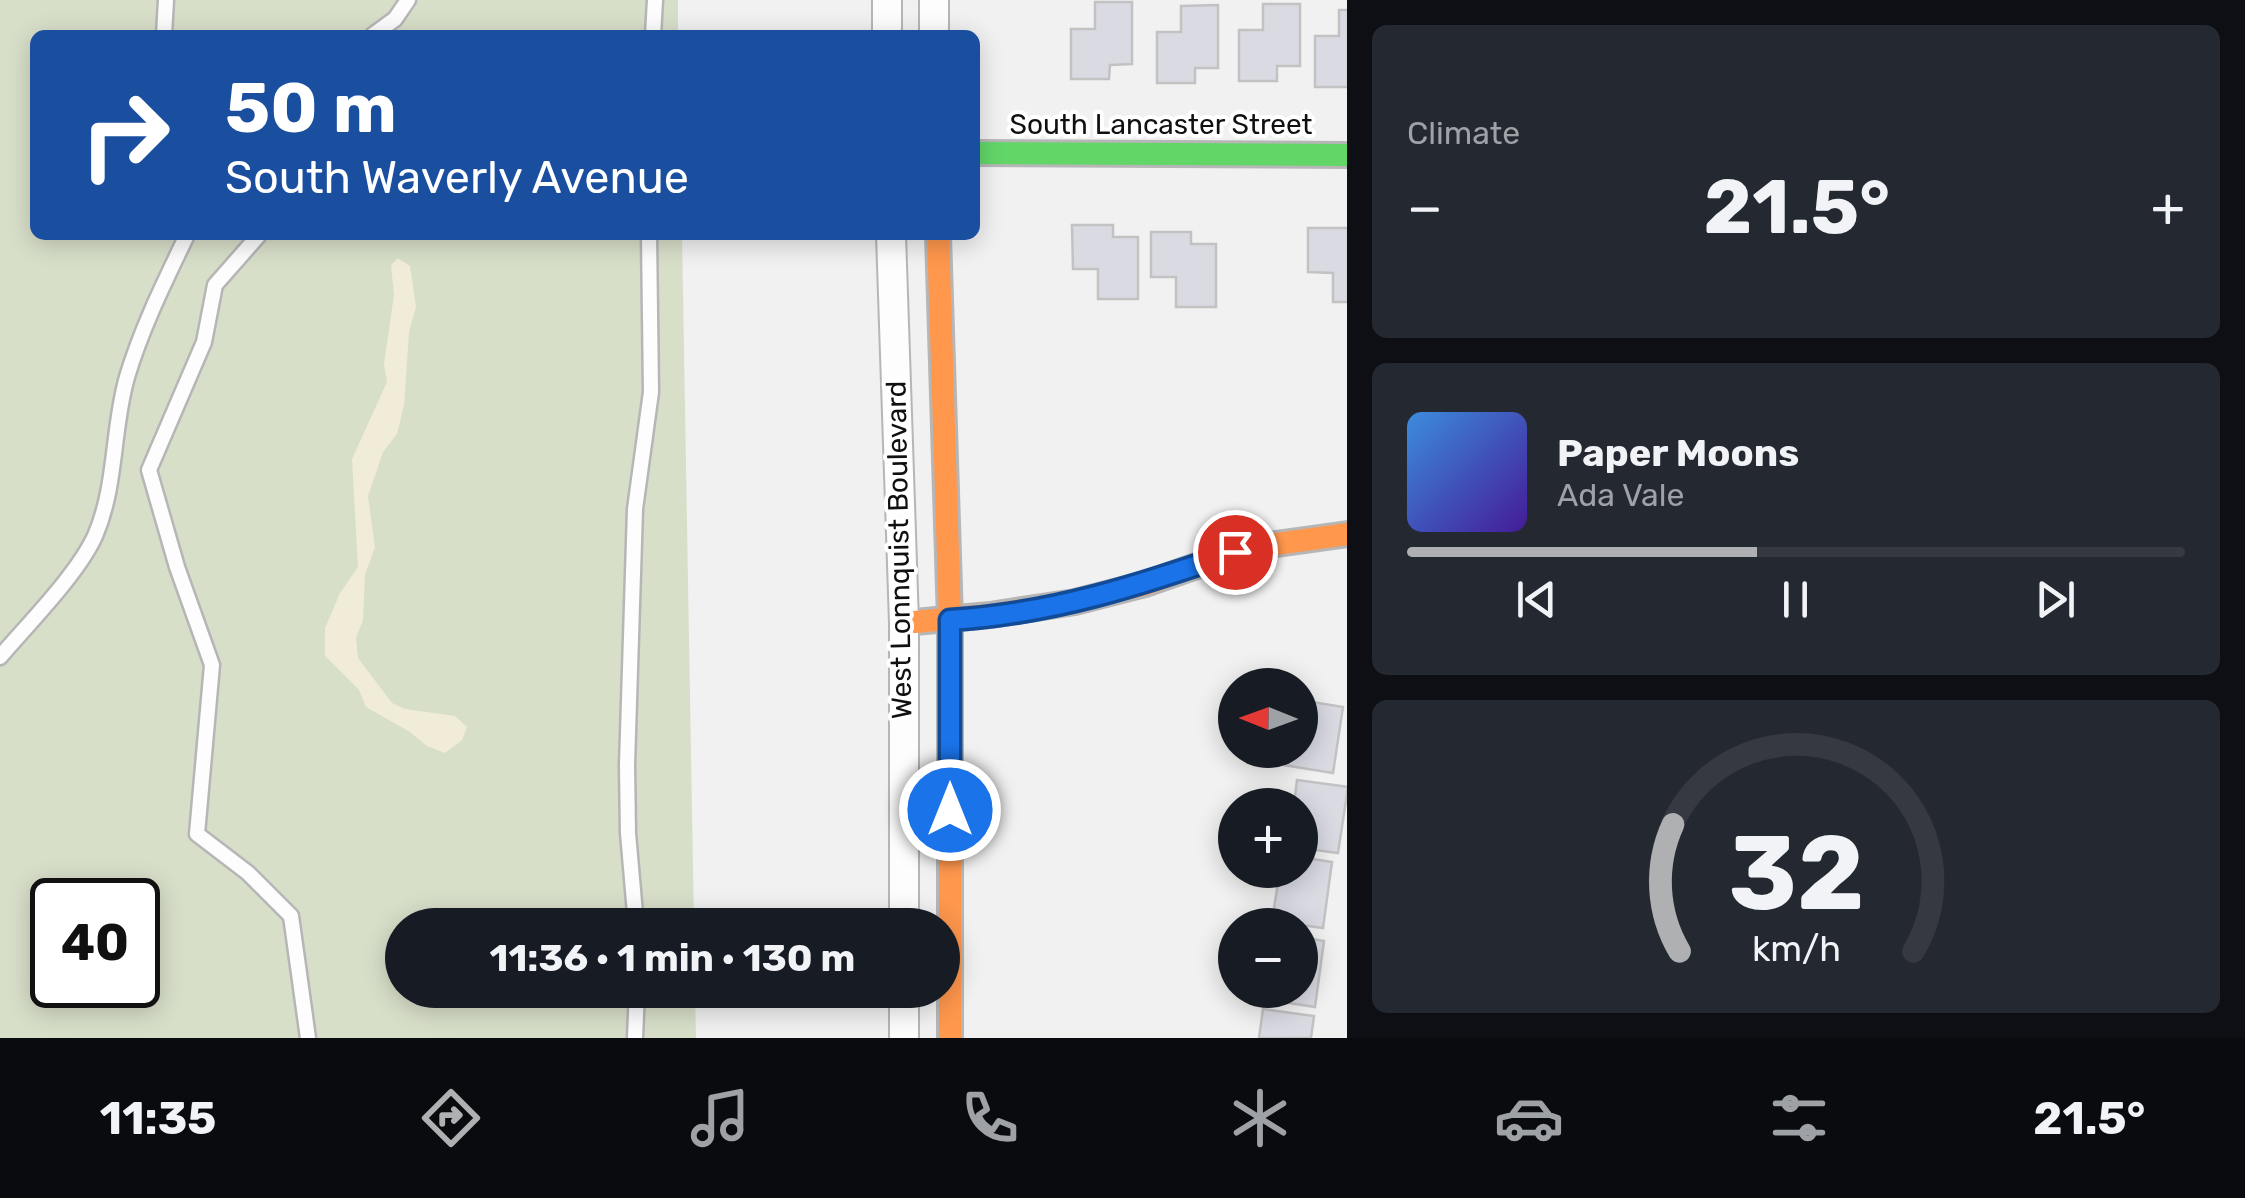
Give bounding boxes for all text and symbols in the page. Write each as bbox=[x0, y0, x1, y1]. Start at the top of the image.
text: 50 m bbox=[225, 67, 397, 150]
icon: right bbox=[60, 70, 190, 200]
street label: South Lancaster Street bbox=[1009, 108, 1313, 141]
text: Climate bbox=[1407, 114, 1520, 152]
text: South Waverly Avenue bbox=[225, 151, 689, 204]
text: 21.5° bbox=[1703, 163, 1890, 252]
text: − bbox=[1407, 175, 1443, 240]
text: + bbox=[2151, 175, 2185, 240]
street label: West Lonnquist Boulevard bbox=[880, 380, 918, 720]
text: Paper Moons bbox=[1557, 430, 1799, 476]
text: Ada Vale bbox=[1557, 476, 1684, 514]
pin bbox=[1193, 510, 1278, 595]
icon: arrive bbox=[1208, 525, 1263, 580]
icon: previous bbox=[1509, 572, 1564, 627]
icon: pause bbox=[1768, 572, 1823, 627]
icon: next bbox=[2028, 572, 2083, 627]
north arrow bbox=[1218, 668, 1318, 768]
map controls bbox=[1218, 668, 1318, 1008]
position arrow bbox=[898, 758, 1002, 862]
button: + bbox=[1218, 788, 1318, 888]
text: 32 bbox=[1728, 812, 1864, 935]
speed limit sign: 40 bbox=[30, 878, 160, 1008]
button: − bbox=[1218, 908, 1318, 1008]
text: km/h bbox=[1751, 928, 1841, 970]
text: 11:36 · 1 min · 130 m bbox=[490, 935, 855, 981]
icon: directions bbox=[416, 1083, 486, 1153]
icon: music bbox=[685, 1083, 755, 1153]
icon: phone bbox=[955, 1083, 1025, 1153]
icon: climate bbox=[1225, 1083, 1295, 1153]
icon: car bbox=[1494, 1083, 1564, 1153]
icon: filters bbox=[1764, 1083, 1834, 1153]
text: 11:35 bbox=[100, 1092, 216, 1145]
text: 21.5° bbox=[2033, 1092, 2145, 1145]

